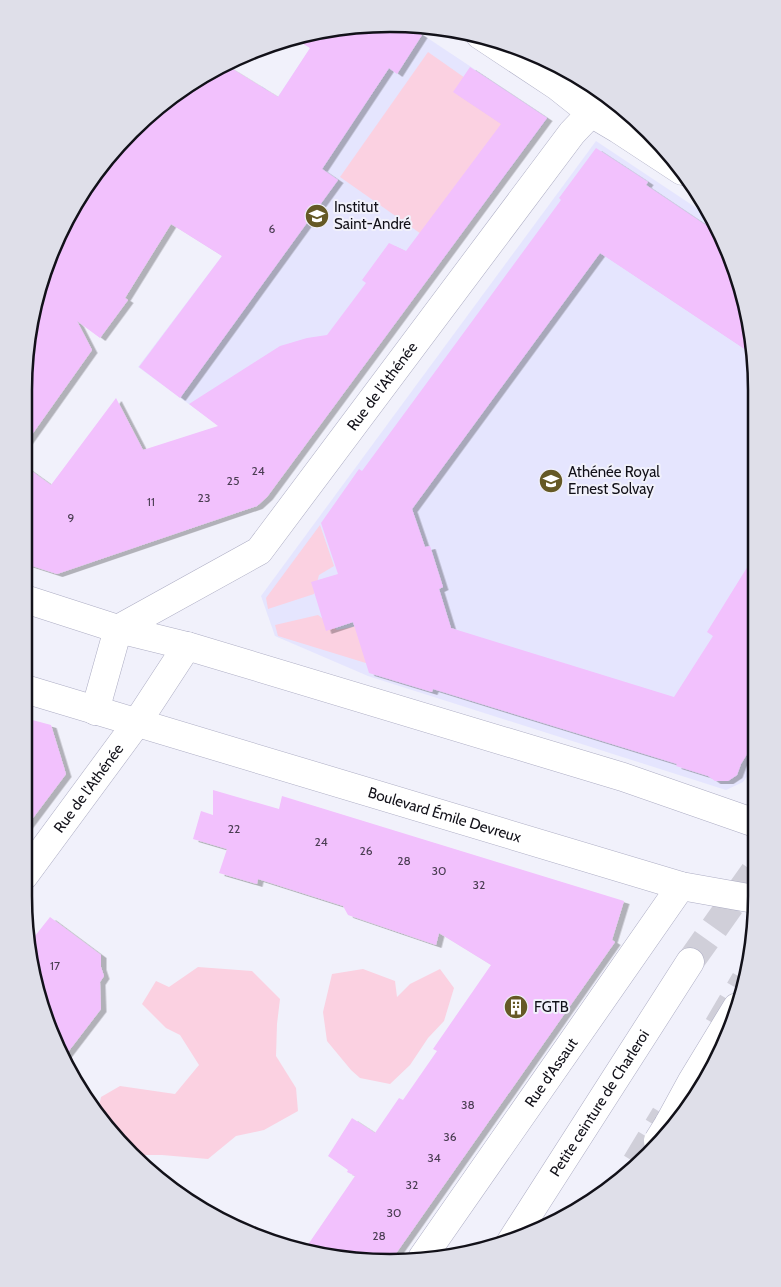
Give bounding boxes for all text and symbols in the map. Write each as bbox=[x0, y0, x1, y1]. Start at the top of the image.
place label: Institut Saint-André bbox=[334, 198, 411, 233]
school or university icon: Institut Saint-André bbox=[304, 203, 330, 229]
house number: 6 bbox=[269, 221, 276, 236]
street label: Rue de l'Athénée bbox=[343, 338, 421, 434]
house number: 24 bbox=[251, 463, 265, 478]
place label: Athénée Royal Ernest Solvay bbox=[568, 463, 660, 498]
school or university icon: Athénée Royal Ernest Solvay bbox=[538, 468, 564, 494]
house number: 25 bbox=[227, 473, 239, 488]
house number: 23 bbox=[198, 490, 210, 505]
house number: 11 bbox=[147, 494, 155, 509]
house number: 9 bbox=[68, 510, 75, 525]
street label: Rue de l'Athénée bbox=[50, 740, 128, 836]
street label: Boulevard Émile Devreux bbox=[366, 783, 523, 846]
house number: 22 bbox=[228, 821, 240, 836]
house number: 24 bbox=[314, 834, 328, 849]
house number: 26 bbox=[359, 843, 373, 858]
house number: 28 bbox=[397, 853, 411, 868]
house number: 30 bbox=[432, 863, 446, 878]
house number: 32 bbox=[473, 877, 485, 892]
house number: 17 bbox=[50, 958, 60, 973]
building icon: FGTB bbox=[503, 994, 529, 1020]
place label: FGTB bbox=[534, 998, 569, 1016]
street label: Petite ceinture de Charleroi bbox=[546, 1027, 653, 1180]
street label: Rue d'Assaut bbox=[521, 1035, 581, 1110]
house number: 38 bbox=[461, 1097, 475, 1112]
house number: 36 bbox=[443, 1129, 457, 1144]
house number: 34 bbox=[427, 1150, 441, 1165]
house number: 32 bbox=[406, 1177, 418, 1192]
house number: 30 bbox=[387, 1205, 401, 1220]
house number: 28 bbox=[372, 1228, 386, 1243]

